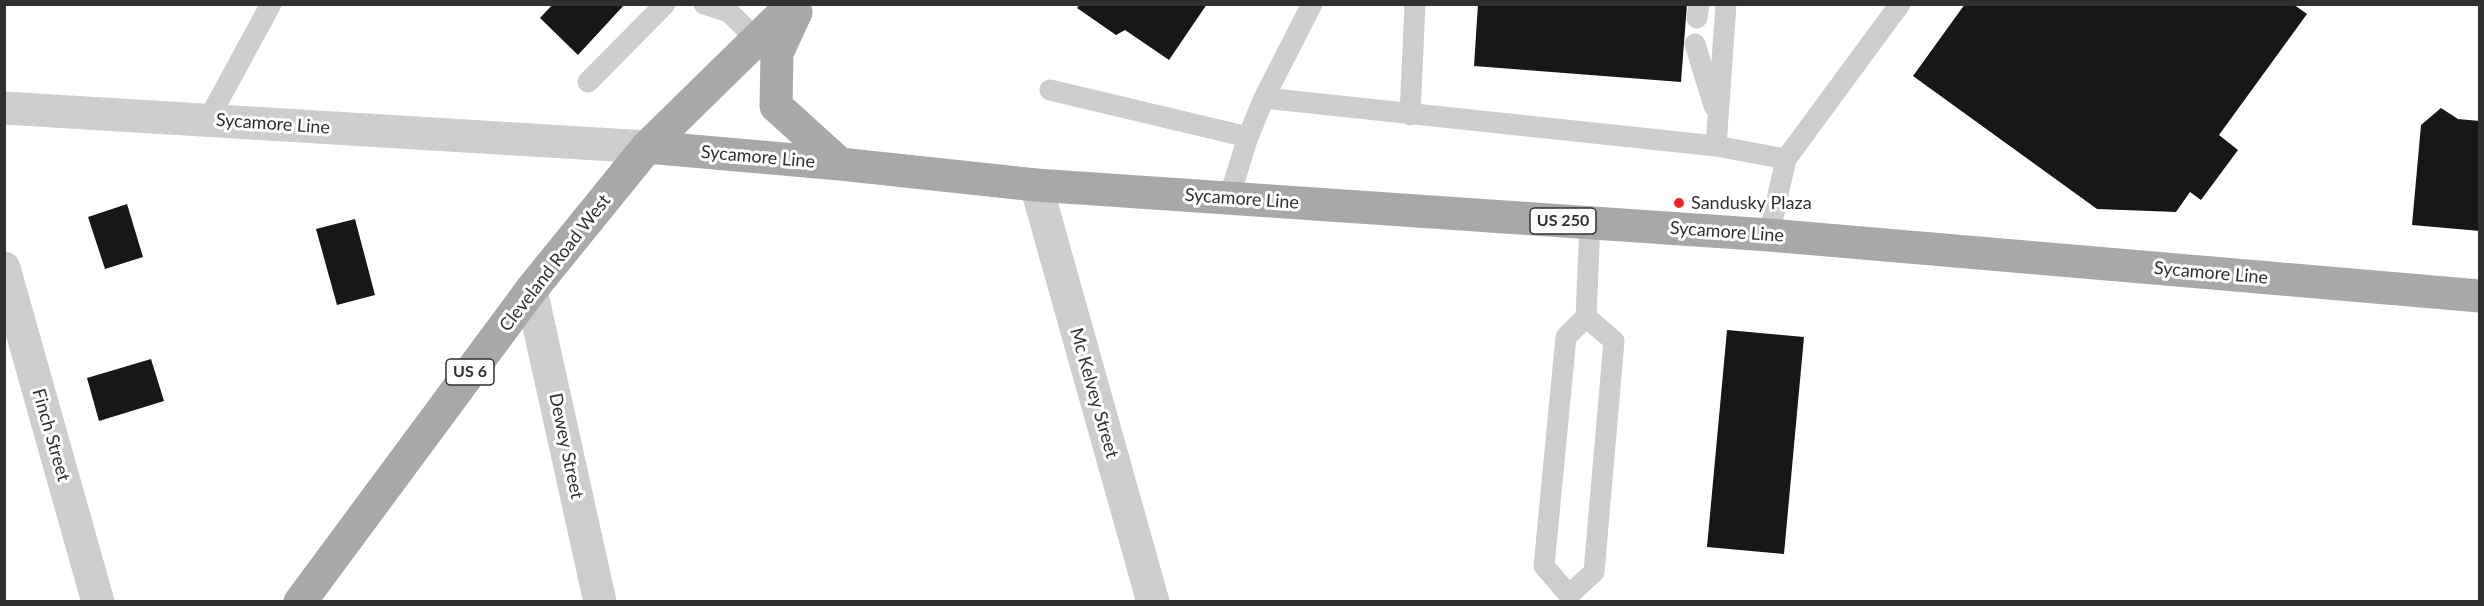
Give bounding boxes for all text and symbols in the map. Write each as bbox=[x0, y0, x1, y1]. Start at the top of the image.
street label: Sycamore Line bbox=[215, 109, 331, 139]
street label: Sycamore Line bbox=[700, 141, 816, 173]
street label: Sycamore Line bbox=[1184, 184, 1300, 214]
street label: Cleveland Road West bbox=[495, 190, 615, 336]
place label: Sandusky Plaza bbox=[1691, 192, 1812, 214]
marker: Sandusky Plaza bbox=[1672, 196, 1686, 210]
road number: US 250 bbox=[1530, 208, 1596, 234]
street label: Sycamore Line bbox=[1669, 217, 1785, 247]
street label: Sycamore Line bbox=[2153, 257, 2269, 289]
street label: Mc Kelvey Street bbox=[1065, 326, 1123, 460]
road number: US 6 bbox=[446, 359, 494, 385]
street label: Finch Street bbox=[28, 386, 74, 484]
street label: Dewey Street bbox=[544, 391, 588, 501]

